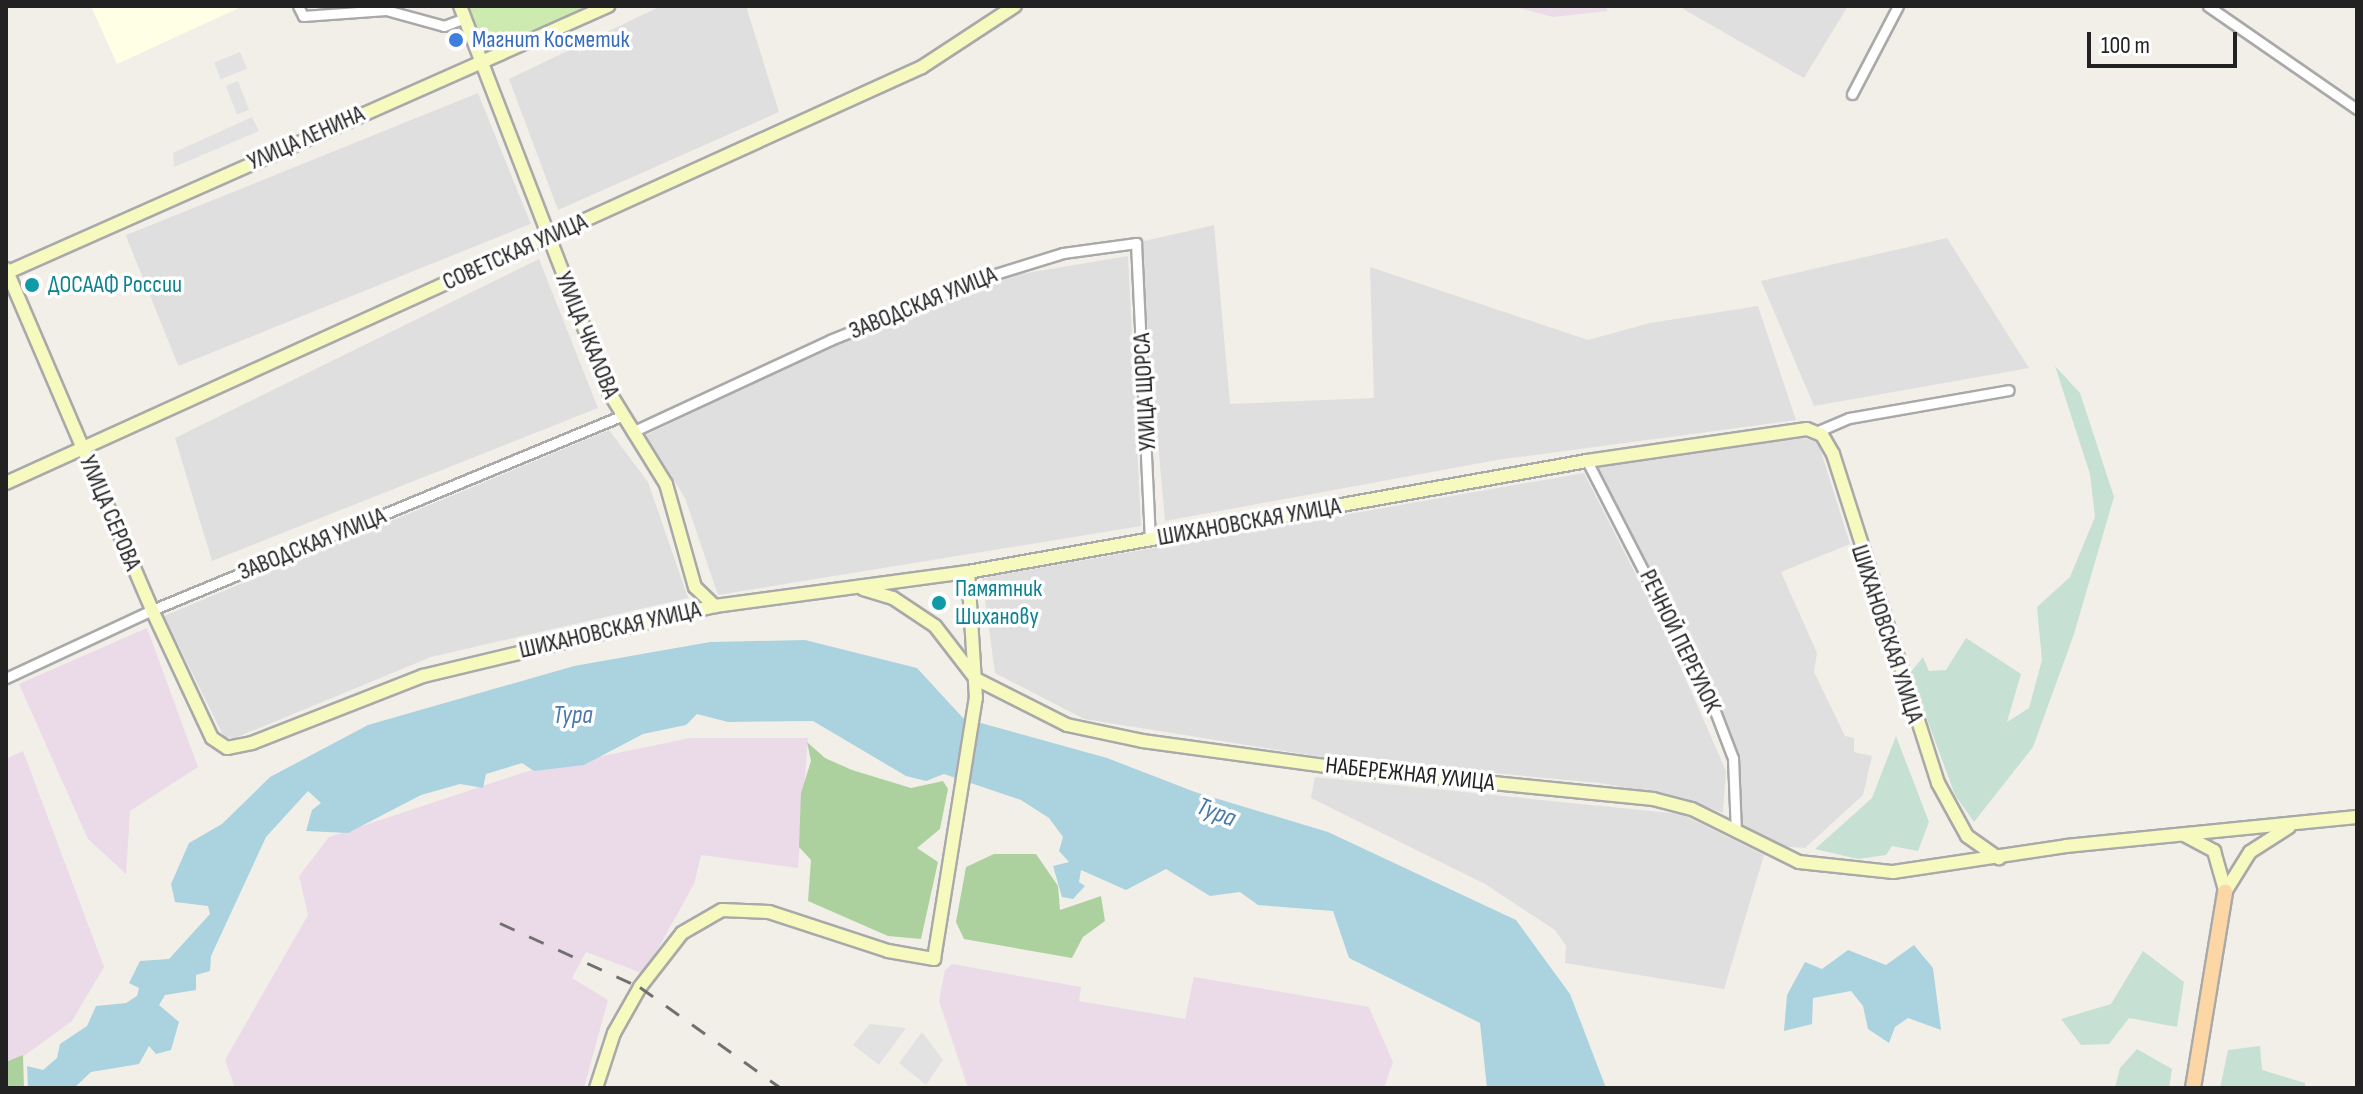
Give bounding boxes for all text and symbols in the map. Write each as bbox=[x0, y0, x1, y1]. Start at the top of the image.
scale bar bbox=[2091, 16, 2241, 66]
place label: Магнит Косметик bbox=[472, 26, 630, 54]
marker: Магнит Косметик bbox=[447, 31, 465, 49]
text: 100 m bbox=[2101, 31, 2150, 60]
street label: УЛИЦА ЛЕНИНА bbox=[243, 99, 369, 177]
street label: СОВЕТСКАЯ УЛИЦА bbox=[438, 207, 592, 297]
street label: ЗАВОДСКАЯ УЛИЦА bbox=[845, 260, 1001, 346]
street label: УЛИЦА ЧКАЛОВА bbox=[549, 268, 625, 402]
place label: ДОСААФ России bbox=[48, 271, 182, 299]
marker: ДОСААФ России bbox=[23, 276, 41, 294]
street label: УЛИЦА ЩОРСА bbox=[1128, 332, 1162, 452]
street label: УЛИЦА СЕРОВА bbox=[73, 451, 147, 575]
street label: ШИХАНОВСКАЯ УЛИЦА bbox=[1155, 492, 1343, 552]
street label: ЗАВОДСКАЯ УЛИЦА bbox=[234, 501, 390, 587]
street label: ШИХАНОВСКАЯ УЛИЦА bbox=[1845, 541, 1929, 727]
street label: РЕЧНОЙ ПЕРЕУЛОК bbox=[1633, 565, 1727, 717]
place label: Памятник Шиханову bbox=[955, 575, 1042, 631]
marker: Памятник Шиханову bbox=[930, 594, 948, 612]
street label: ШИХАНОВСКАЯ УЛИЦА bbox=[516, 595, 704, 665]
water label: Тура bbox=[553, 700, 593, 732]
street label: НАБЕРЕЖНАЯ УЛИЦА bbox=[1324, 751, 1496, 797]
water label: Тура bbox=[1192, 791, 1240, 835]

